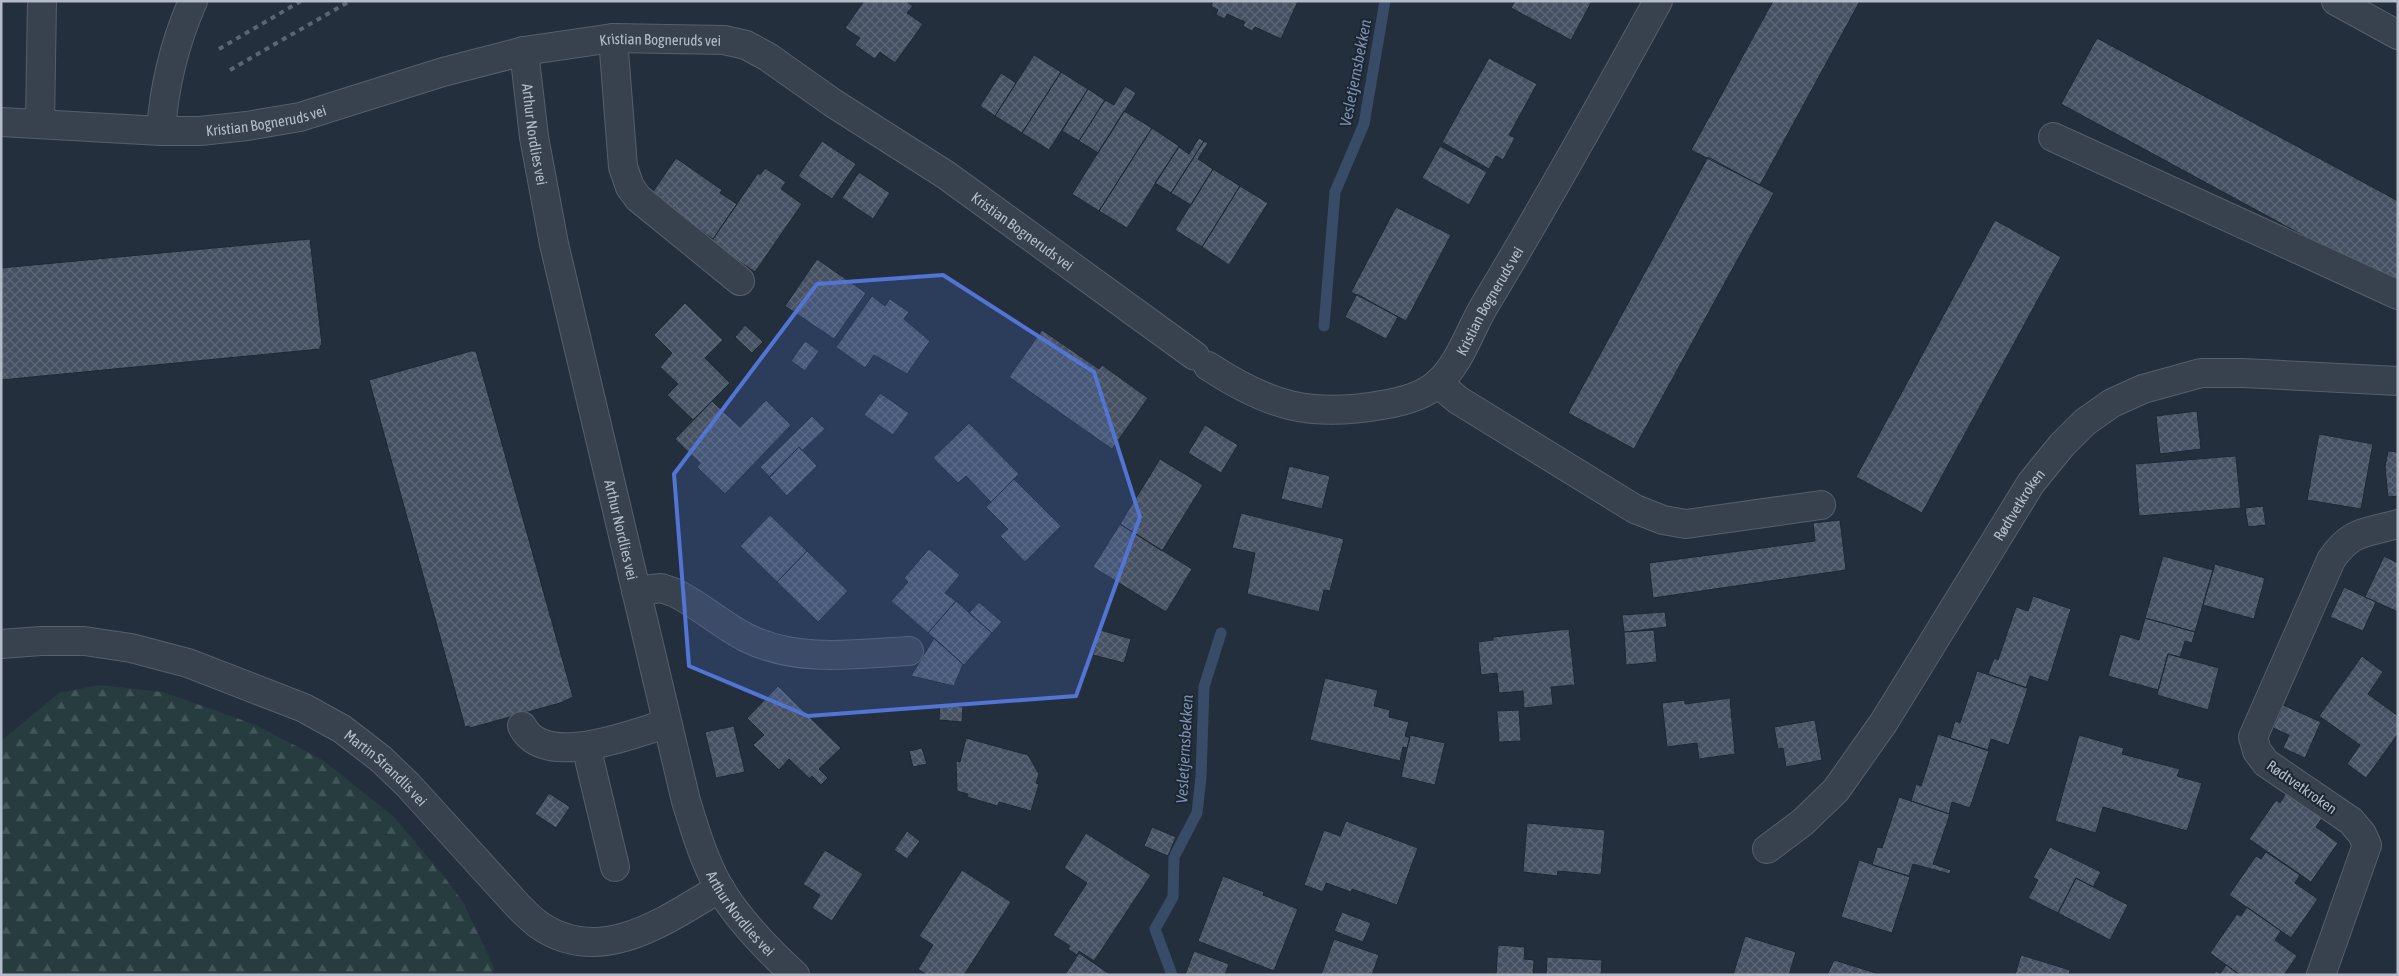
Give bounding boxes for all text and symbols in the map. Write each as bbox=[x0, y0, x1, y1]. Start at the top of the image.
water label: Vesletjernsbekken bbox=[1336, 18, 1375, 128]
street label: Kristian Bogneruds vei bbox=[598, 29, 721, 48]
street label: Arthur Nordlies vei bbox=[519, 83, 551, 186]
street label: Kristian Bogneruds vei bbox=[205, 101, 328, 139]
street label: Kristian Bogneruds vei bbox=[969, 188, 1077, 274]
street label: Kristian Bogneruds vei bbox=[1452, 243, 1526, 358]
street label: Rødtvetkroken bbox=[1989, 465, 2048, 543]
street label: Arthur Nordlies vei bbox=[602, 478, 642, 581]
water label: Vesletjernsbekken bbox=[1172, 694, 1197, 804]
street label: Martin Strandlis vei bbox=[341, 726, 431, 809]
street label: Rødtvetkroken bbox=[2264, 757, 2340, 817]
street label: Arthur Nordlies vei bbox=[703, 868, 778, 959]

